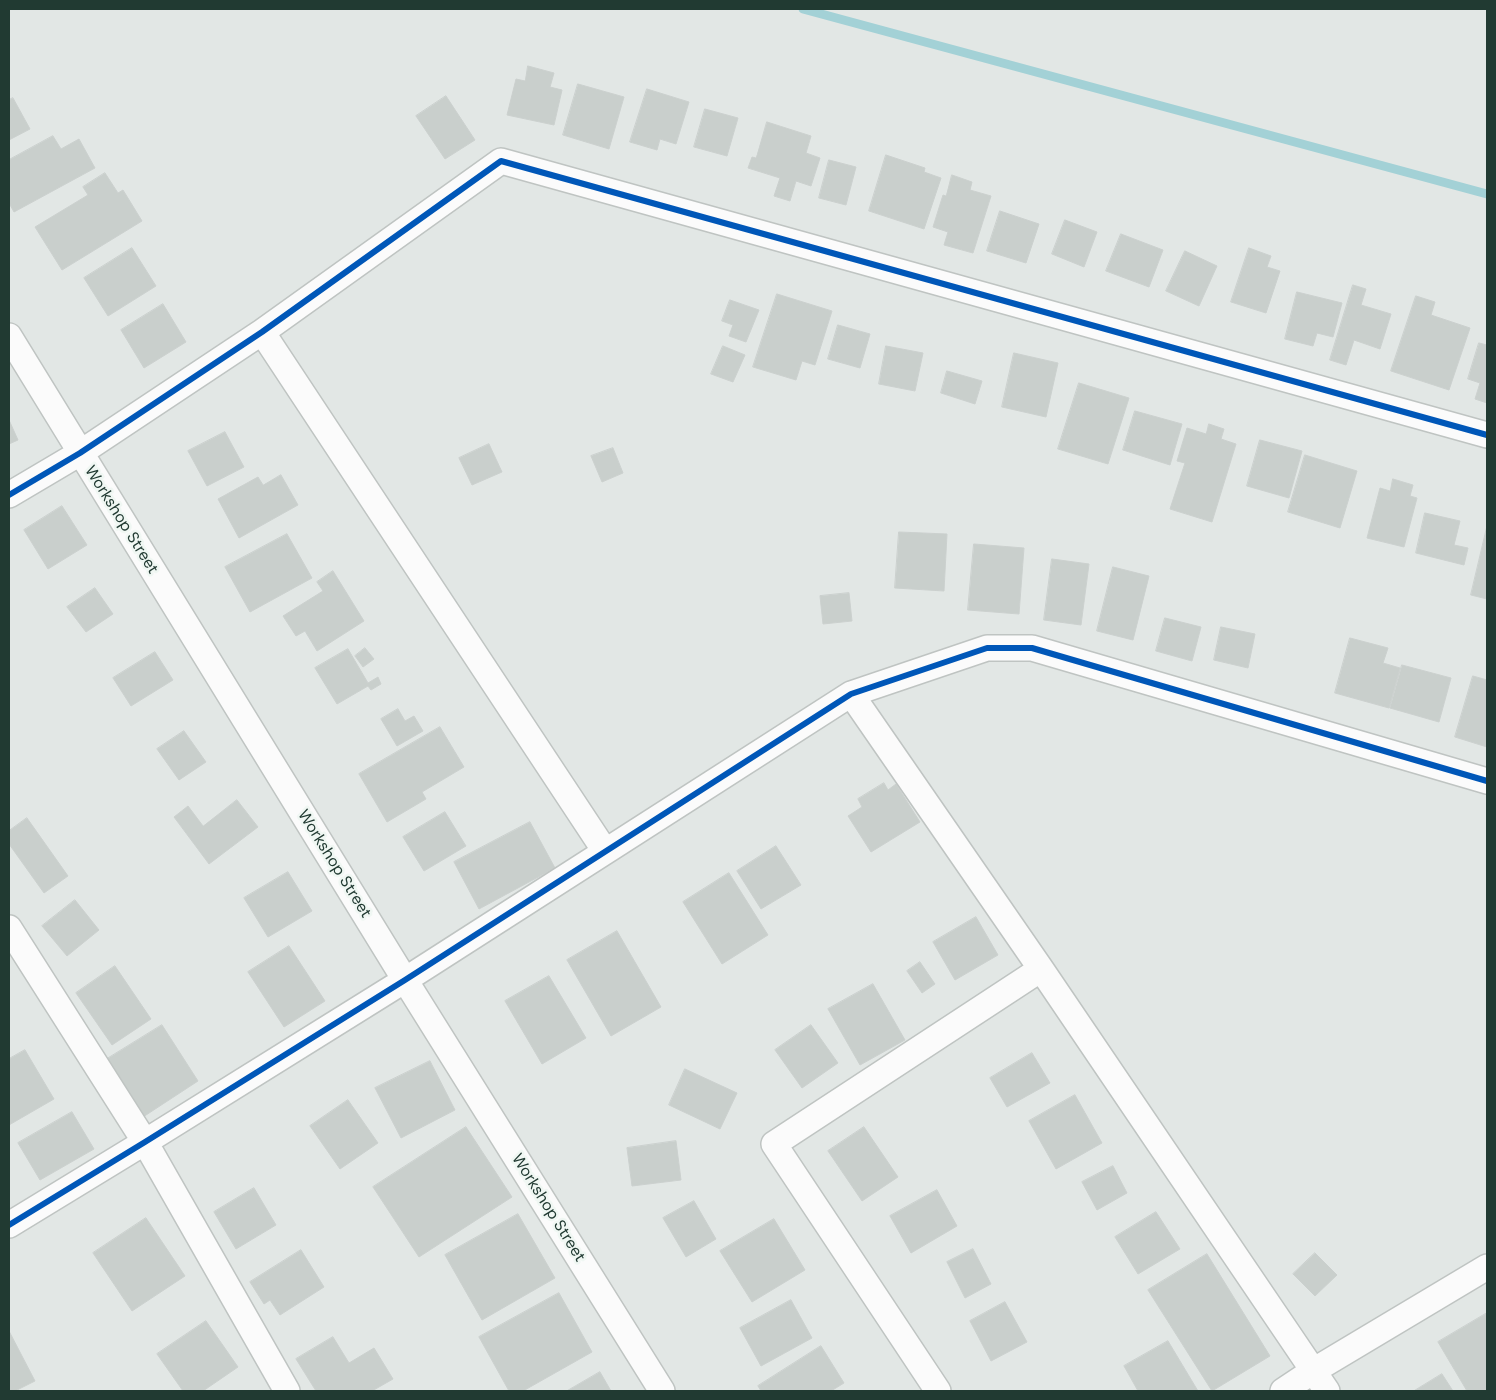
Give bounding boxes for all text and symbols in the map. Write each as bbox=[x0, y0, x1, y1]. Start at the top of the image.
street label: Workshop Street bbox=[80, 462, 162, 578]
street label: Workshop Street bbox=[293, 806, 375, 922]
street label: Workshop Street bbox=[507, 1150, 589, 1266]

